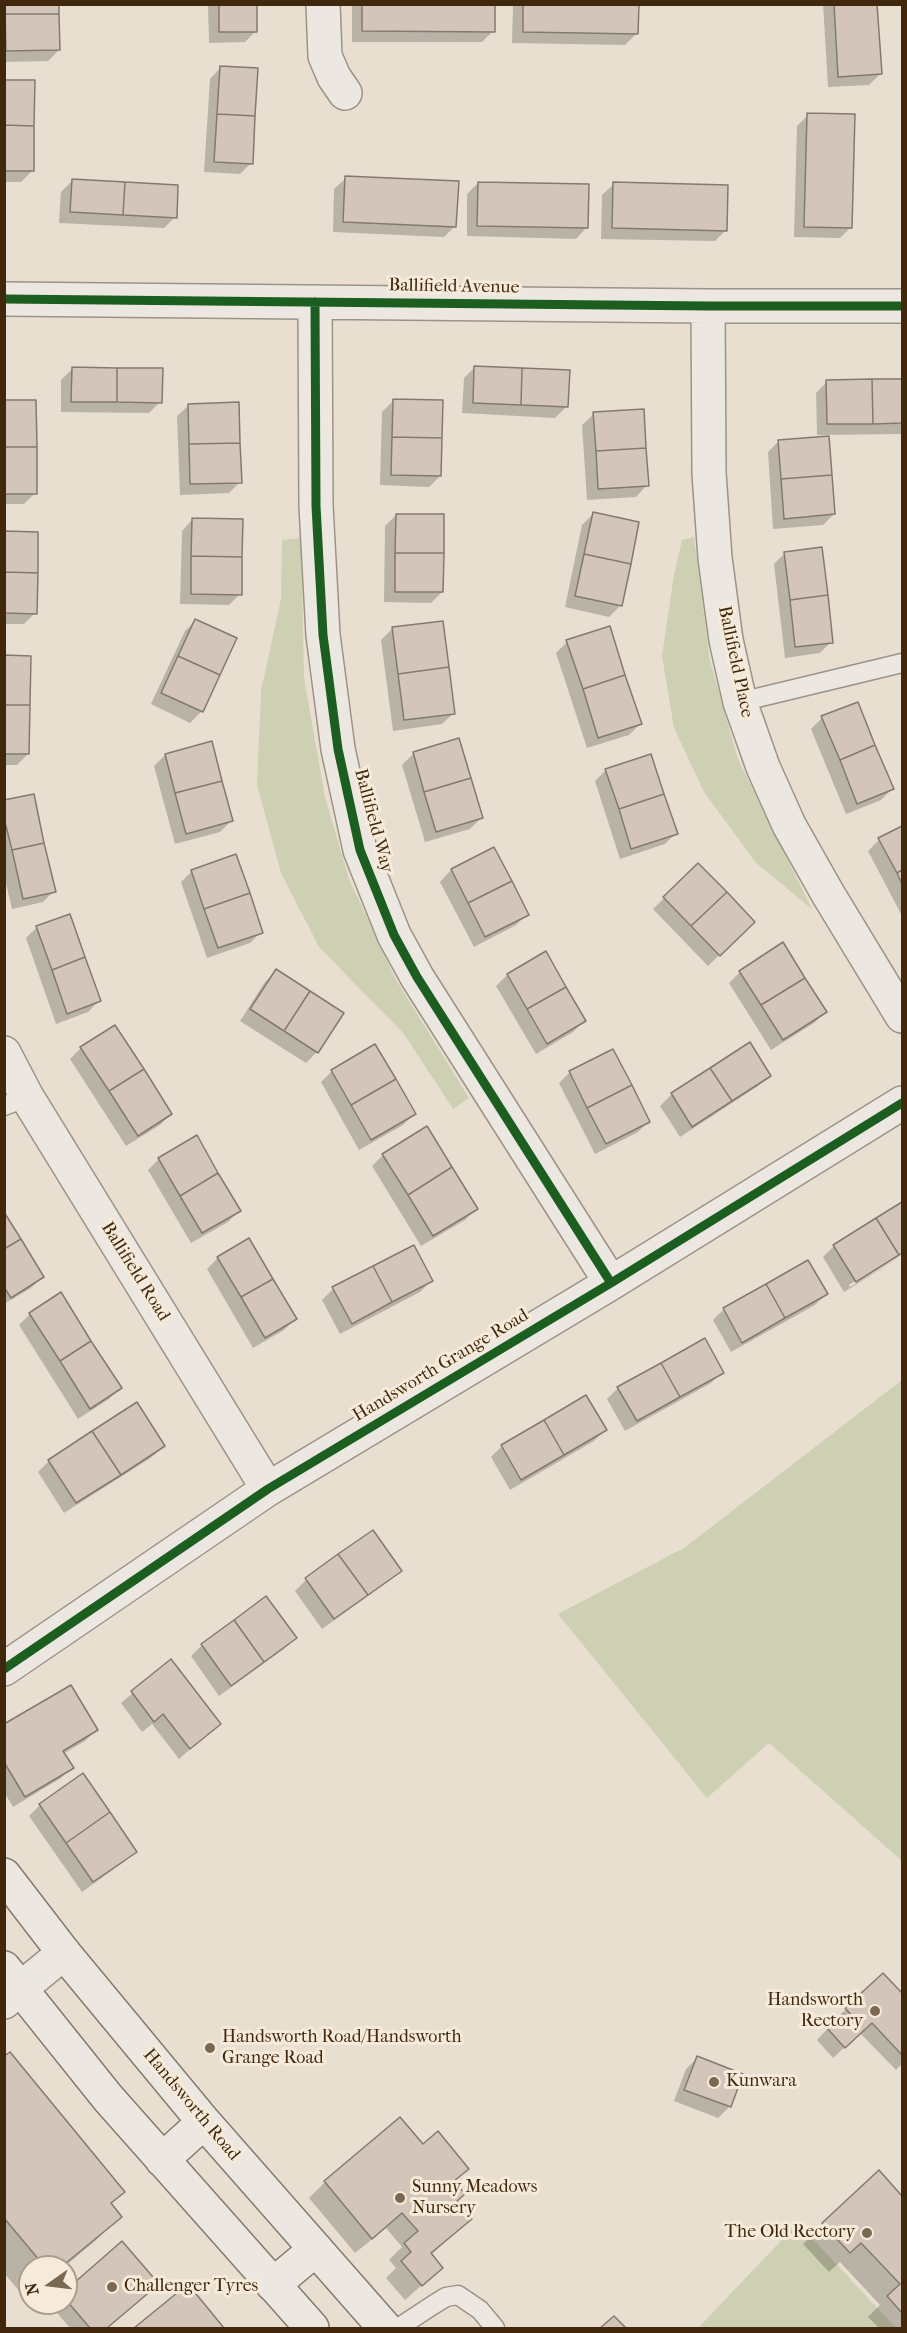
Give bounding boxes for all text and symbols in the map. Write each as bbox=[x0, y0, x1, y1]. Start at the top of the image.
street label: Ballifield Avenue bbox=[388, 275, 520, 299]
street label: Ballifield Place bbox=[713, 604, 757, 720]
street label: Ballifield Way bbox=[349, 767, 397, 875]
street label: Ballifield Road bbox=[96, 1218, 174, 1326]
street label: Handsworth Grange Road bbox=[349, 1305, 533, 1427]
place label: Handsworth Rectory bbox=[767, 1990, 863, 2032]
marker: Handsworth Rectory bbox=[868, 2004, 882, 2018]
place label: Handsworth Road/Handsworth Grange Road bbox=[222, 2027, 462, 2070]
marker: Handsworth Road/Handsworth Grange Road bbox=[203, 2041, 217, 2055]
street label: Handsworth Road bbox=[138, 2045, 244, 2165]
place label: Kunwara bbox=[726, 2071, 796, 2093]
marker: Kunwara bbox=[707, 2075, 721, 2089]
place label: Sunny Meadows Nursery bbox=[412, 2177, 537, 2220]
marker: Sunny Meadows Nursery bbox=[393, 2191, 407, 2205]
place label: The Old Rectory bbox=[725, 2222, 855, 2244]
marker: The Old Rectory bbox=[860, 2226, 874, 2240]
north arrow bbox=[18, 2255, 78, 2315]
place label: Challenger Tyres bbox=[124, 2276, 258, 2298]
marker: Challenger Tyres bbox=[105, 2280, 119, 2294]
text: N bbox=[21, 2281, 43, 2297]

